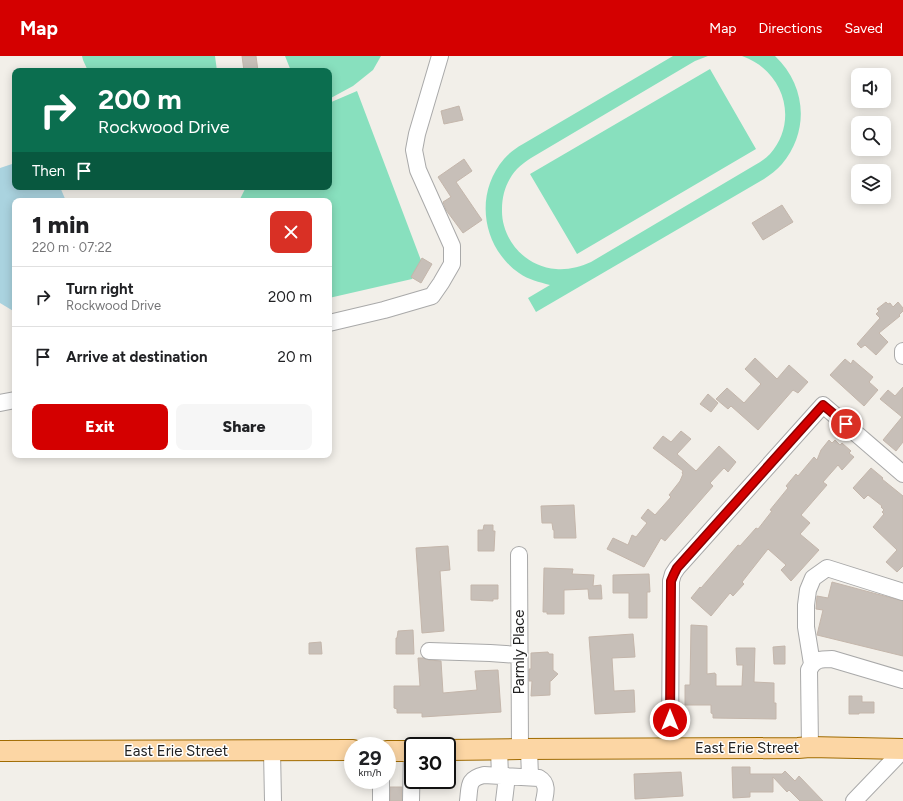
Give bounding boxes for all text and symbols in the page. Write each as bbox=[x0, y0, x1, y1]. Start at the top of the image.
text: Map bbox=[20, 17, 58, 40]
text: Map bbox=[709, 20, 737, 37]
text: Directions bbox=[759, 20, 822, 37]
text: Saved bbox=[844, 20, 883, 37]
map controls bbox=[851, 68, 891, 204]
button: sound bbox=[851, 68, 891, 108]
text: 200 m bbox=[98, 82, 182, 116]
icon: right bbox=[32, 84, 84, 136]
text: Rockwood Drive bbox=[98, 116, 230, 138]
button: search bbox=[851, 116, 891, 156]
icon: arrive bbox=[73, 160, 95, 182]
text: Then bbox=[32, 162, 65, 180]
button: layers bbox=[851, 164, 891, 204]
text: 1 min bbox=[32, 210, 89, 239]
button: close bbox=[270, 211, 312, 253]
text: 220 m · 07:22 bbox=[32, 240, 112, 255]
text: Turn right bbox=[66, 280, 134, 298]
icon: right bbox=[32, 286, 54, 308]
text: 200 m bbox=[268, 288, 312, 306]
text: Rockwood Drive bbox=[66, 298, 161, 313]
icon: arrive bbox=[32, 346, 54, 368]
text: Arrive at destination bbox=[66, 348, 207, 366]
text: 20 m bbox=[278, 348, 312, 366]
button: Exit bbox=[32, 404, 168, 450]
button: Share bbox=[176, 404, 312, 450]
pin bbox=[829, 407, 863, 441]
icon: arrive bbox=[835, 413, 857, 435]
street label: Parmly Place bbox=[510, 610, 528, 694]
position arrow bbox=[649, 699, 691, 741]
speed limit sign: 30 bbox=[404, 737, 456, 789]
street label: East Erie Street bbox=[695, 739, 799, 757]
street label: East Erie Street bbox=[124, 742, 228, 760]
text: 29 bbox=[358, 746, 382, 770]
text: km/h bbox=[359, 766, 381, 779]

